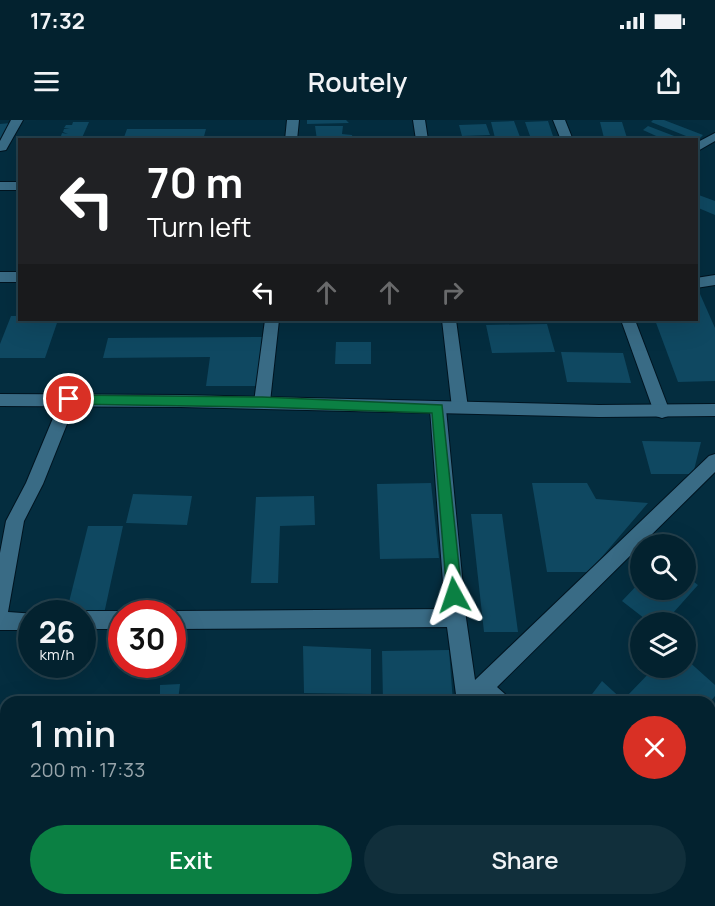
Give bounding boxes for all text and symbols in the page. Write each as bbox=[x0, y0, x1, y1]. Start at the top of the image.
text: 17:32 bbox=[30, 6, 85, 36]
text: Routely bbox=[308, 63, 407, 100]
icon: menu bbox=[30, 65, 63, 98]
icon: share bbox=[652, 65, 685, 98]
text: 70 m bbox=[147, 153, 243, 211]
icon: left bbox=[48, 162, 126, 240]
text: Turn left bbox=[147, 208, 251, 245]
icon: left bbox=[247, 276, 280, 309]
icon: ahead bbox=[310, 276, 343, 309]
icon: ahead bbox=[373, 276, 406, 309]
icon: right bbox=[436, 276, 469, 309]
pin bbox=[43, 373, 94, 424]
icon: arrive bbox=[52, 382, 85, 415]
map controls bbox=[630, 534, 696, 678]
button: search bbox=[630, 534, 696, 600]
position arrow bbox=[422, 563, 486, 627]
speed limit sign: 30 bbox=[108, 600, 186, 678]
text: 26 bbox=[39, 611, 75, 652]
button: layers bbox=[630, 612, 696, 678]
text: km/h bbox=[40, 644, 74, 665]
text: 1 min bbox=[30, 709, 116, 758]
button: close bbox=[623, 716, 686, 779]
text: 200 m · 17:33 bbox=[30, 756, 145, 783]
button: Exit bbox=[30, 825, 352, 894]
button: Share bbox=[364, 825, 686, 894]

